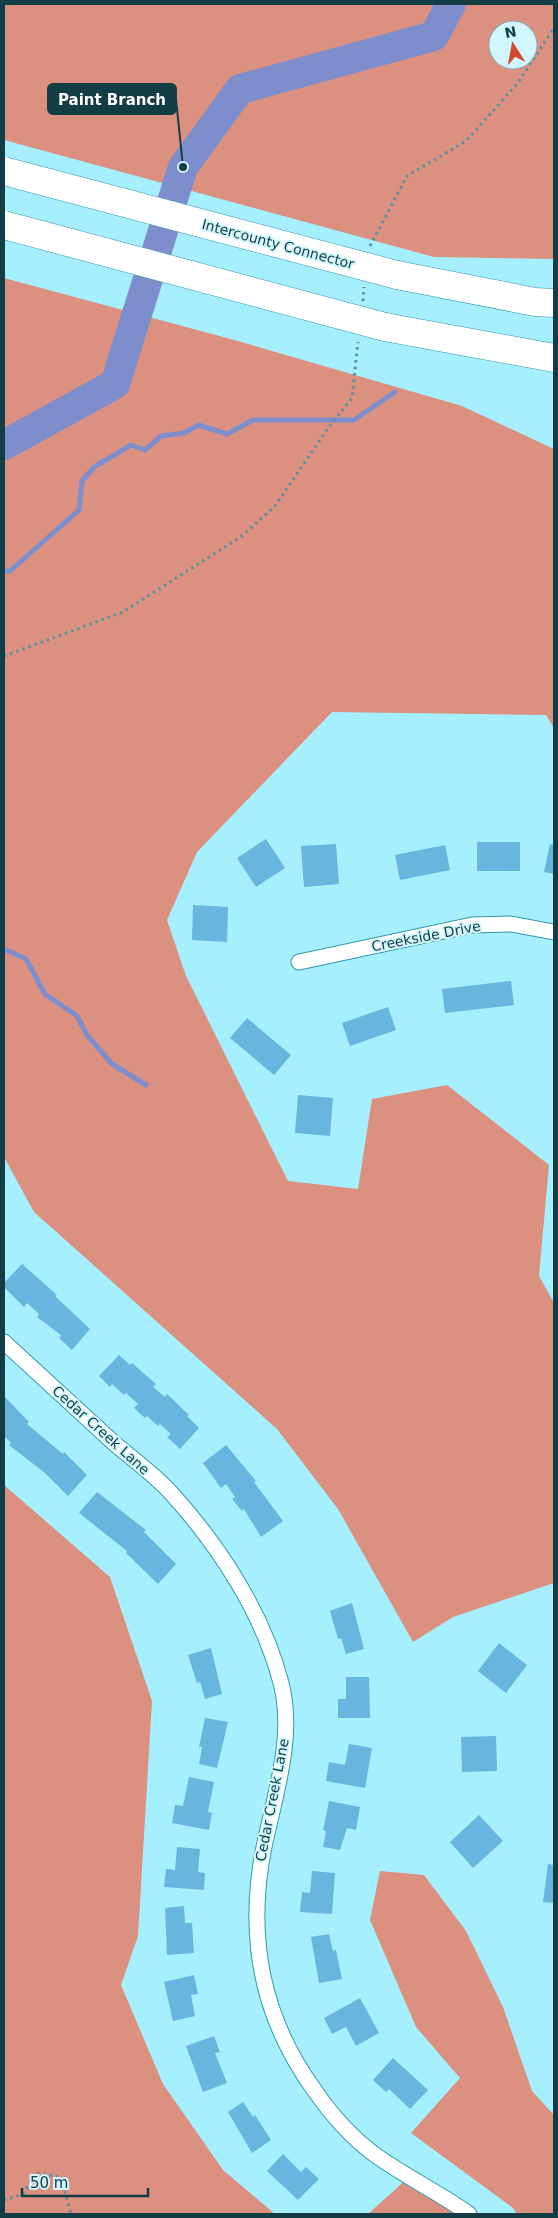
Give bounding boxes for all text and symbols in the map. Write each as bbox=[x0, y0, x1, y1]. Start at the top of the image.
north arrow bbox=[488, 20, 538, 70]
text: N bbox=[503, 23, 518, 41]
callout: Paint Branch bbox=[48, 84, 176, 114]
text: Paint Branch bbox=[58, 91, 166, 109]
street label: Intercounty Connector bbox=[200, 216, 356, 272]
street label: Creekside Drive bbox=[370, 918, 482, 954]
street label: Cedar Creek Lane bbox=[49, 1382, 153, 1478]
street label: Cedar Creek Lane bbox=[252, 1737, 292, 1863]
scale bar bbox=[22, 2166, 149, 2198]
text: 50 m bbox=[30, 2174, 68, 2192]

